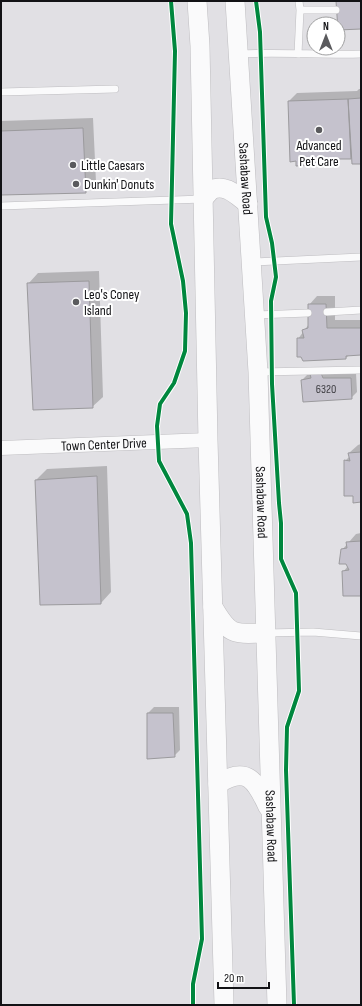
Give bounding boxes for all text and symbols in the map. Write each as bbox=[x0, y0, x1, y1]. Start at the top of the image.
north arrow bbox=[306, 16, 346, 56]
text: N bbox=[323, 20, 329, 33]
marker: Advanced Pet Care bbox=[314, 125, 324, 135]
place label: Advanced Pet Care bbox=[295, 137, 342, 170]
street label: Sashabaw Road bbox=[235, 142, 257, 215]
place label: Little Caesars bbox=[81, 157, 145, 174]
marker: Little Caesars bbox=[68, 160, 78, 170]
place label: Dunkin' Donuts bbox=[84, 176, 154, 193]
marker: Dunkin' Donuts bbox=[71, 179, 81, 189]
place label: Leo's Coney Island bbox=[84, 286, 140, 319]
marker: Leo's Coney Island bbox=[71, 297, 81, 307]
house number: 6320 bbox=[316, 382, 336, 397]
street label: Town Center Drive bbox=[61, 434, 147, 454]
street label: Sashabaw Road bbox=[252, 466, 271, 539]
street label: Sashabaw Road bbox=[262, 790, 281, 863]
scale bar bbox=[218, 964, 269, 990]
text: 20 m bbox=[224, 971, 244, 986]

